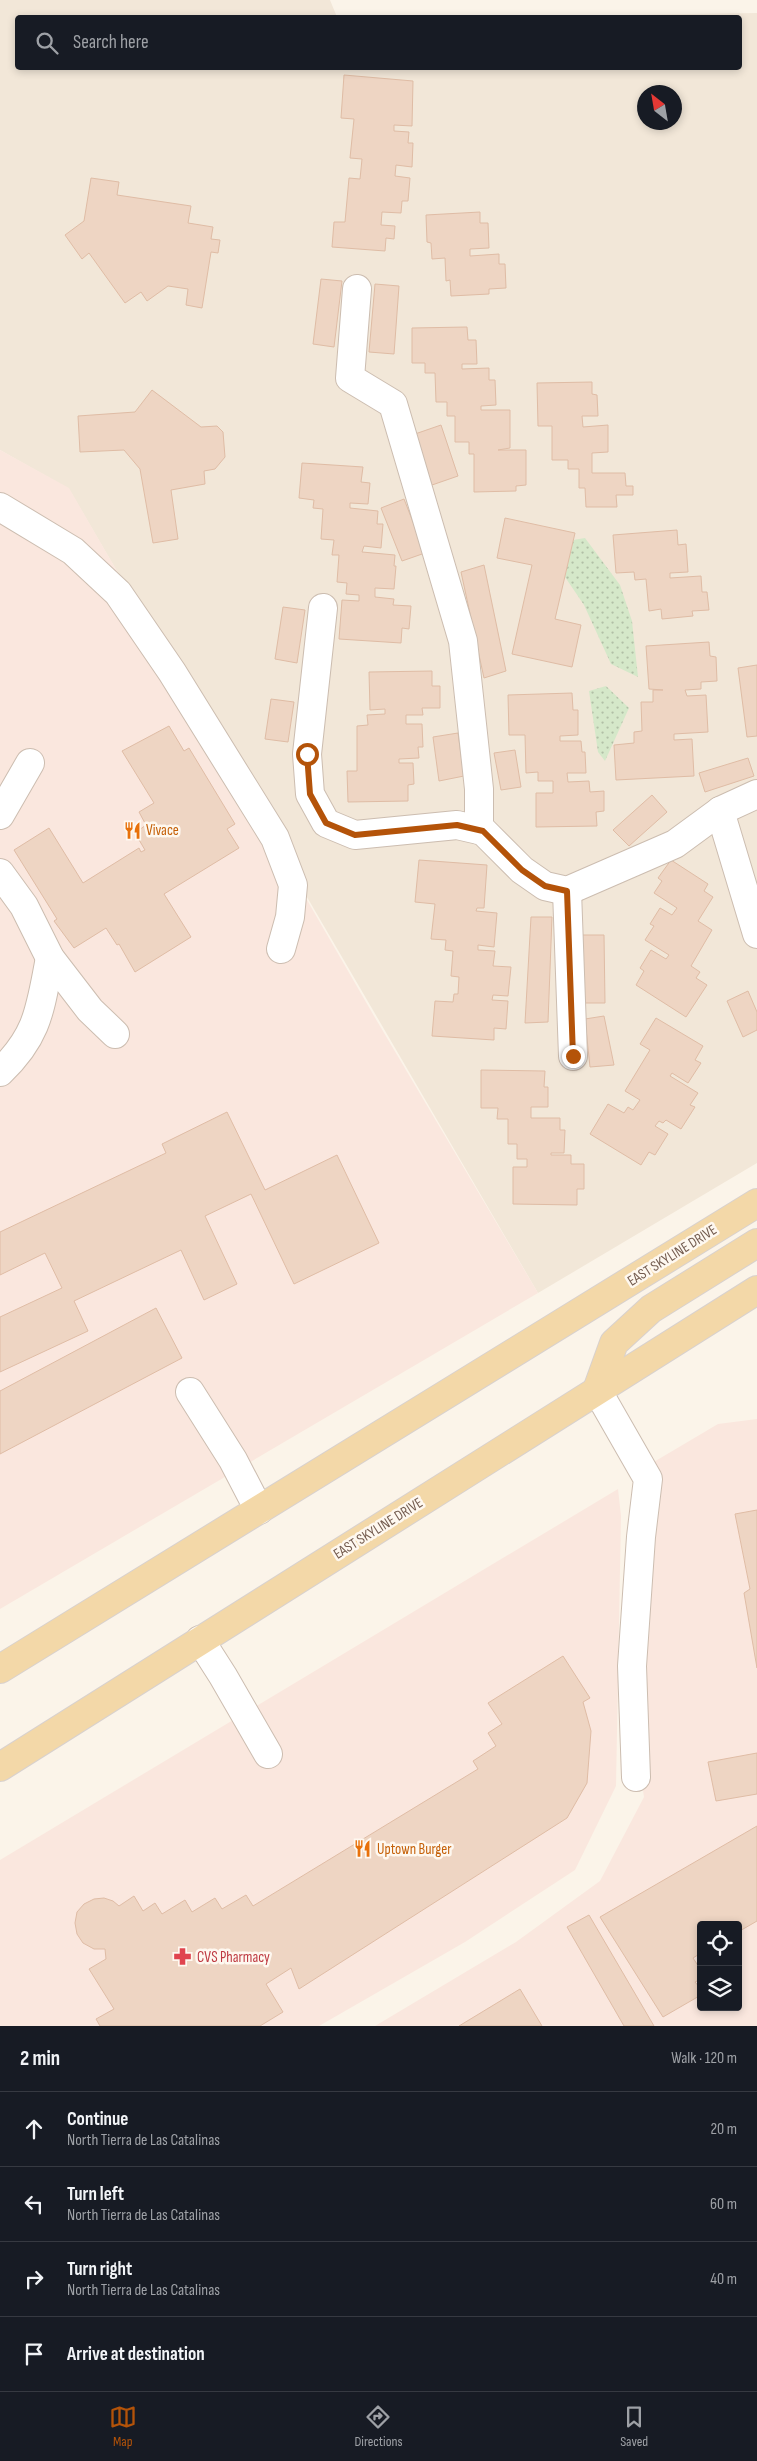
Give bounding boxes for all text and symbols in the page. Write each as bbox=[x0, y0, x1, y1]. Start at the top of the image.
search box bbox=[15, 15, 742, 70]
icon: search bbox=[33, 29, 61, 57]
text: Search here bbox=[73, 31, 149, 54]
north arrow bbox=[637, 85, 682, 130]
route start bbox=[296, 743, 319, 766]
restaurant icon: Vivace bbox=[122, 820, 142, 840]
place label: Vivace bbox=[146, 821, 179, 840]
route end bbox=[562, 1045, 585, 1068]
street label: EAST SKYLINE DRIVE bbox=[624, 1220, 720, 1290]
street label: EAST SKYLINE DRIVE bbox=[330, 1493, 426, 1563]
restaurant icon: Uptown Burger bbox=[353, 1839, 373, 1859]
place label: Uptown Burger bbox=[377, 1840, 452, 1859]
map controls bbox=[697, 1921, 742, 2011]
button: locate bbox=[697, 1921, 742, 1966]
pharmacy icon: CVS Pharmacy bbox=[173, 1947, 193, 1967]
place label: CVS Pharmacy bbox=[197, 1948, 270, 1967]
button: layers bbox=[697, 1966, 742, 2011]
text: 2 min bbox=[20, 2046, 60, 2071]
text: Walk · 120 m bbox=[671, 2049, 737, 2068]
text: Continue bbox=[67, 2108, 128, 2131]
icon: ahead bbox=[20, 2115, 48, 2143]
text: 20 m bbox=[710, 2120, 737, 2139]
text: North Tierra de Las Catalinas bbox=[67, 2131, 220, 2150]
text: Turn left bbox=[67, 2183, 124, 2206]
icon: left bbox=[20, 2190, 48, 2218]
text: 60 m bbox=[710, 2195, 737, 2214]
text: North Tierra de Las Catalinas bbox=[67, 2206, 220, 2225]
text: Turn right bbox=[67, 2258, 132, 2281]
icon: right bbox=[20, 2265, 48, 2293]
text: 40 m bbox=[710, 2270, 737, 2289]
text: North Tierra de Las Catalinas bbox=[67, 2281, 220, 2300]
icon: arrive bbox=[20, 2340, 48, 2368]
text: Arrive at destination bbox=[67, 2343, 205, 2366]
tab: Map bbox=[109, 2403, 137, 2450]
tab: Directions bbox=[354, 2403, 403, 2450]
tab: Saved bbox=[620, 2403, 648, 2450]

